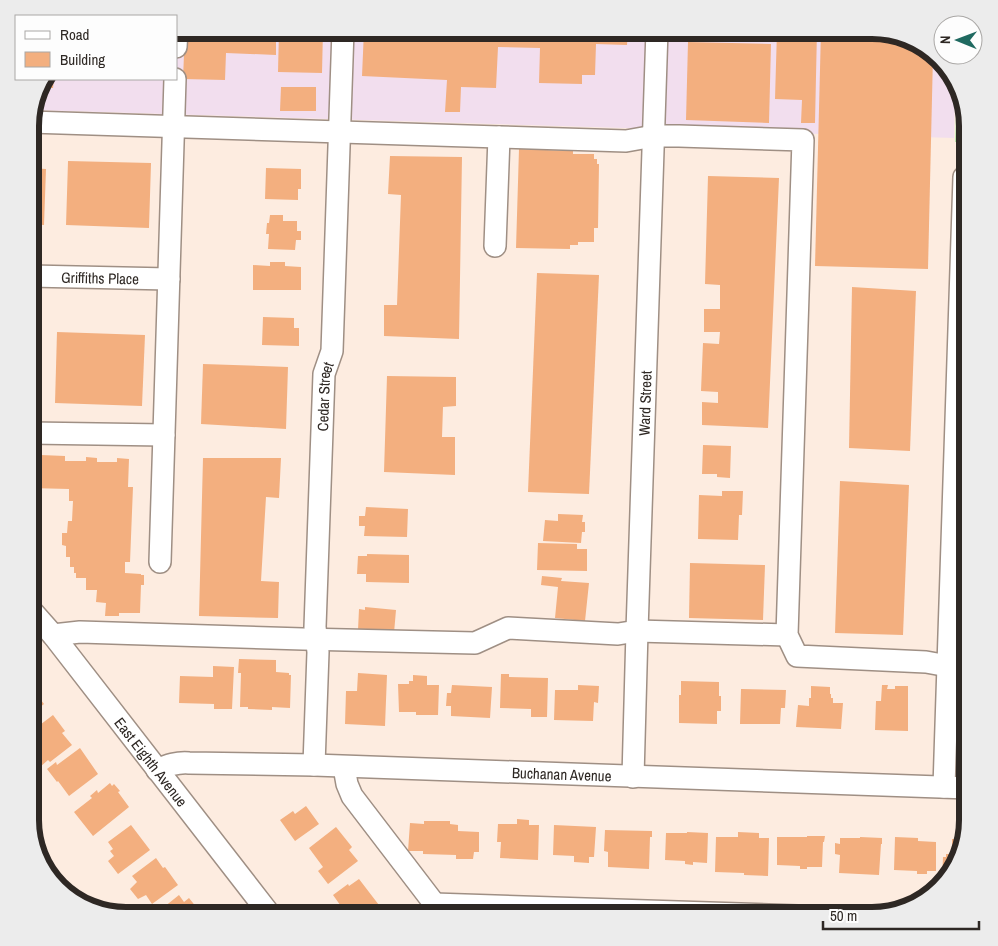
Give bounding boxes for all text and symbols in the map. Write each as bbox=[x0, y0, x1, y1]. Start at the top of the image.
legend bbox=[15, 15, 178, 80]
north arrow bbox=[933, 15, 983, 65]
text: Road bbox=[60, 24, 89, 45]
text: N bbox=[936, 35, 954, 44]
text: Building bbox=[60, 49, 105, 70]
street label: Griffiths Place bbox=[61, 266, 139, 289]
street label: Cedar Street bbox=[311, 358, 338, 432]
street label: Ward Street bbox=[633, 370, 656, 436]
street label: East Eighth Avenue bbox=[110, 713, 193, 811]
street label: Buchanan Avenue bbox=[511, 761, 612, 786]
scale bar bbox=[823, 898, 979, 930]
text: 50 m bbox=[830, 905, 857, 926]

